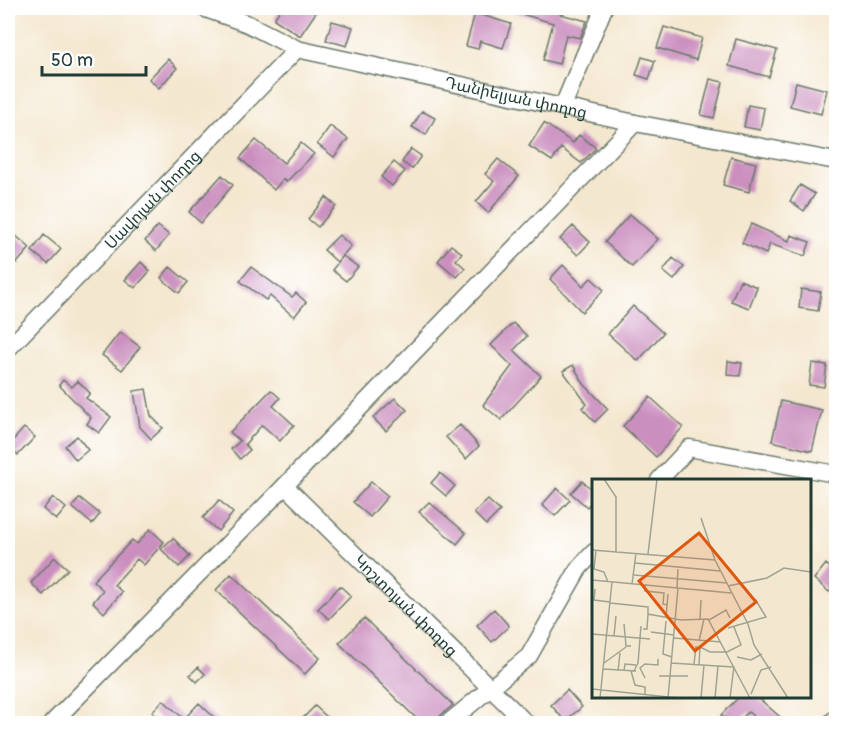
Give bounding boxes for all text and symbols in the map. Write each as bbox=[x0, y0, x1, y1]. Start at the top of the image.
scale bar bbox=[42, 39, 146, 77]
text: 50 m bbox=[51, 49, 93, 72]
street label: Դանիելյան փողոց bbox=[443, 73, 589, 123]
street label: Սավոյան փողոց bbox=[101, 146, 205, 254]
inset map bbox=[592, 479, 811, 698]
street label: Կոշտոյան փողոց bbox=[350, 551, 461, 661]

